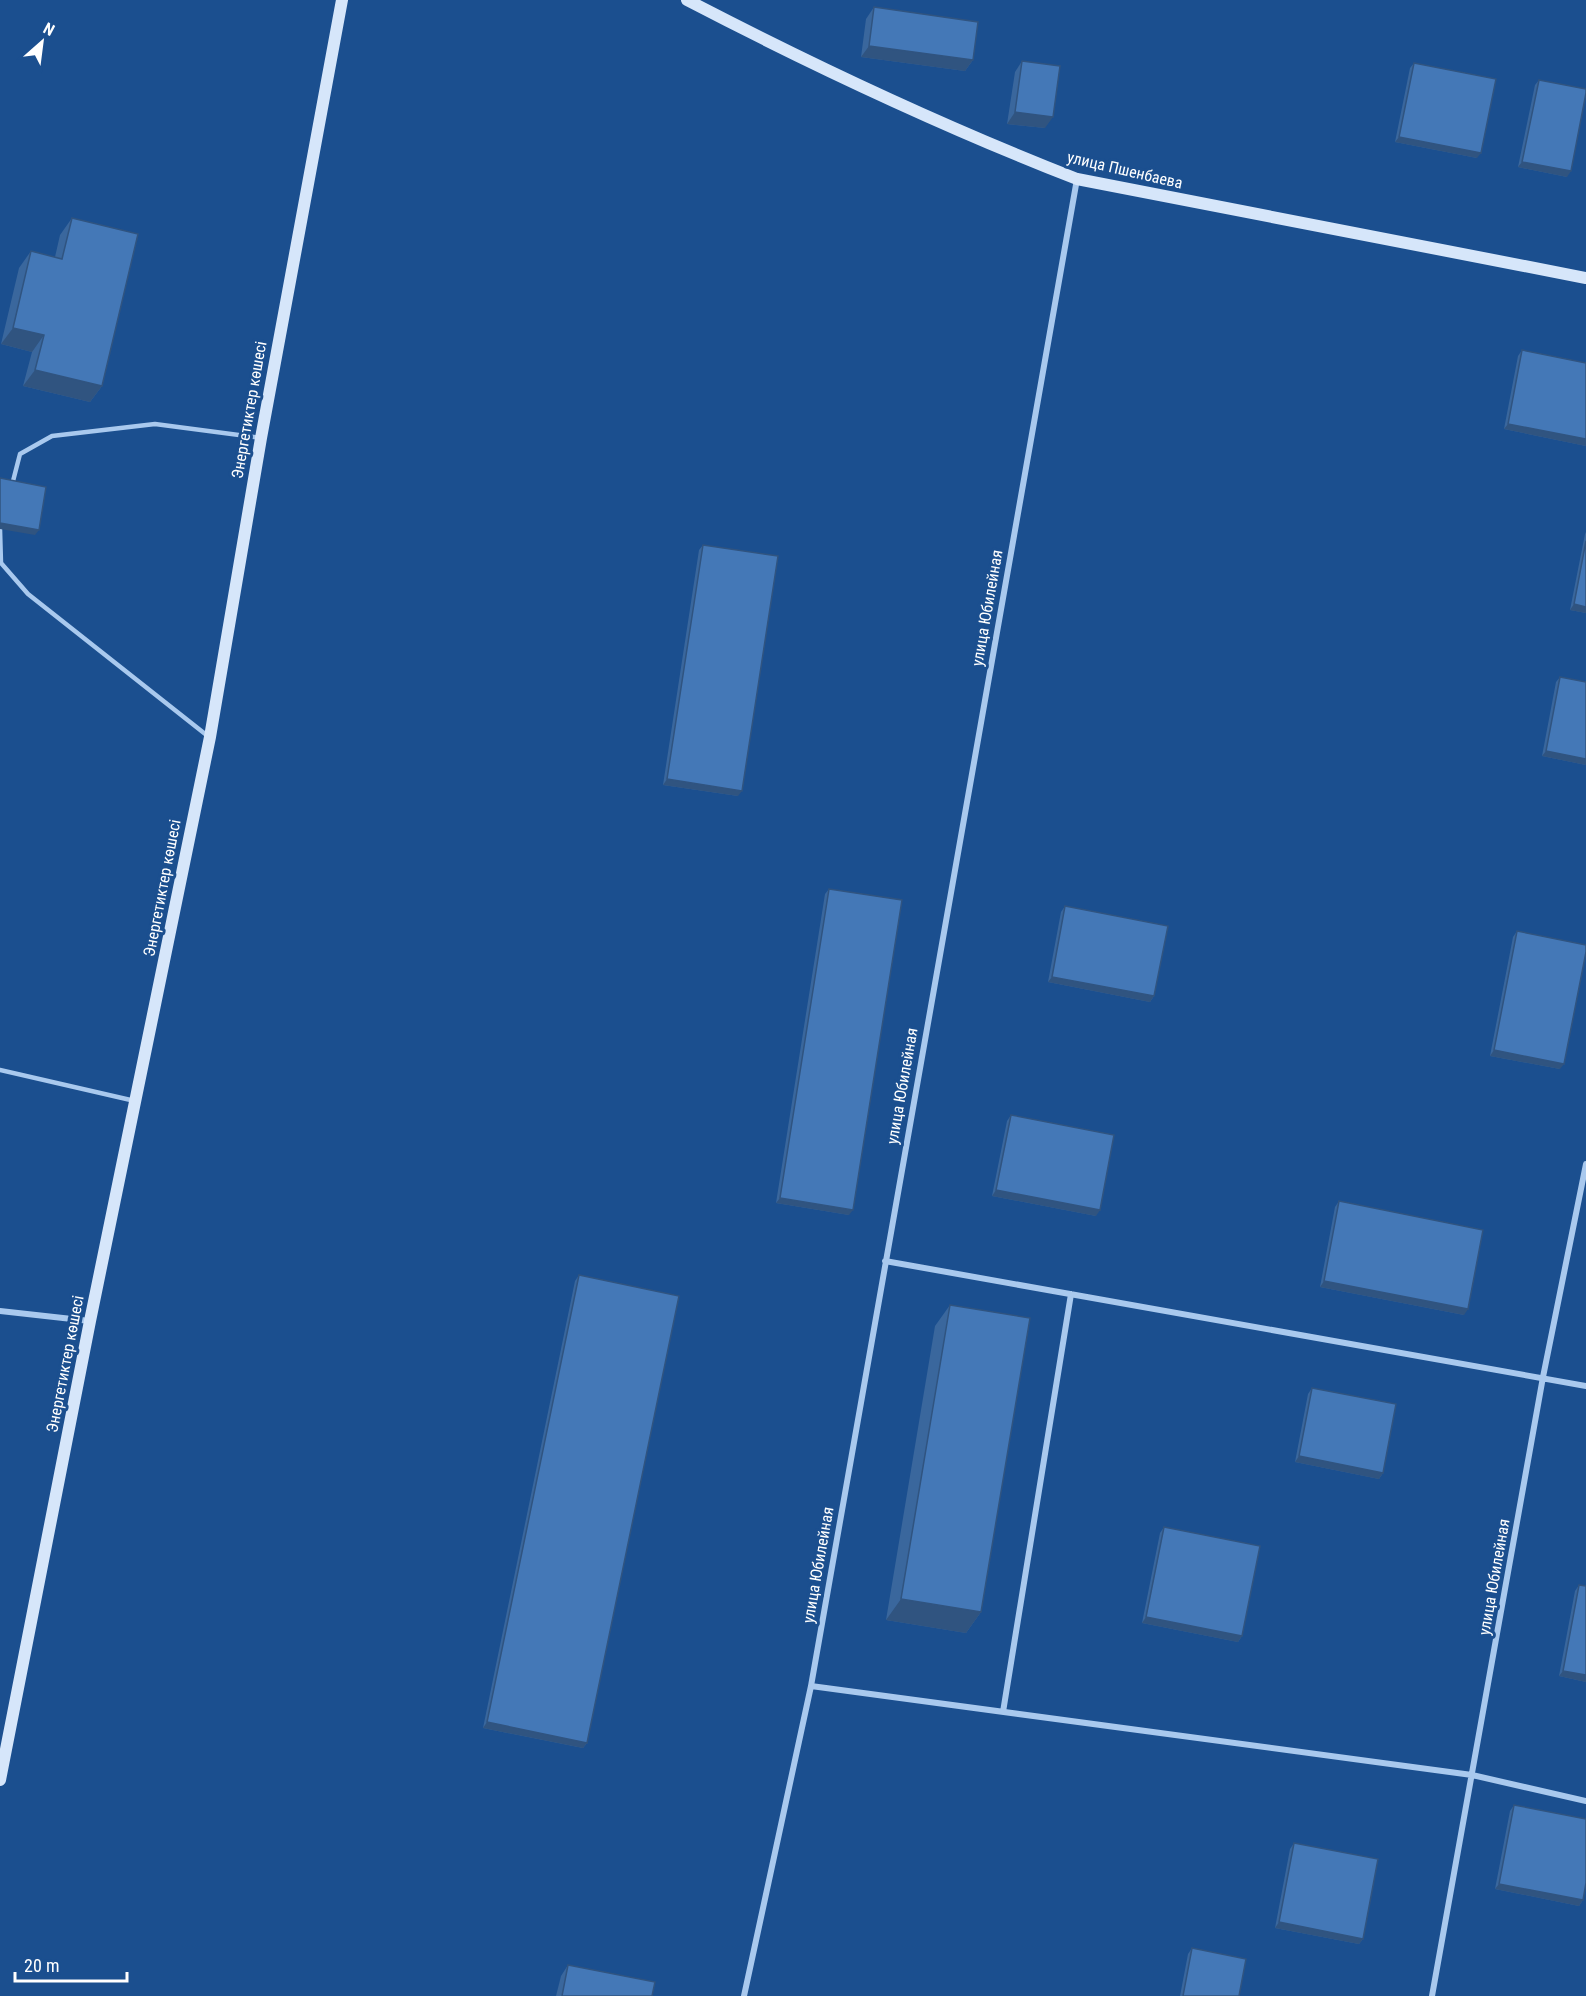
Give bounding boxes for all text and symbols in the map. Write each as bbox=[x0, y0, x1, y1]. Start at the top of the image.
north arrow bbox=[12, 12, 72, 72]
text: N bbox=[40, 19, 58, 40]
street label: улица Пшенбаева bbox=[1065, 147, 1185, 193]
street label: Энергетиктер көшесі bbox=[228, 340, 270, 480]
street label: улица Юбилейная bbox=[967, 548, 1007, 668]
street label: Энергетиктер көшесі bbox=[139, 818, 185, 958]
street label: улица Юбилейная bbox=[882, 1026, 922, 1146]
street label: Энергетиктер көшесі bbox=[42, 1294, 88, 1434]
street label: улица Юбилейная bbox=[798, 1505, 838, 1625]
street label: улица Юбилейная bbox=[1474, 1517, 1514, 1637]
scale bar bbox=[15, 1945, 128, 1983]
text: 20 m bbox=[24, 1955, 59, 1976]

